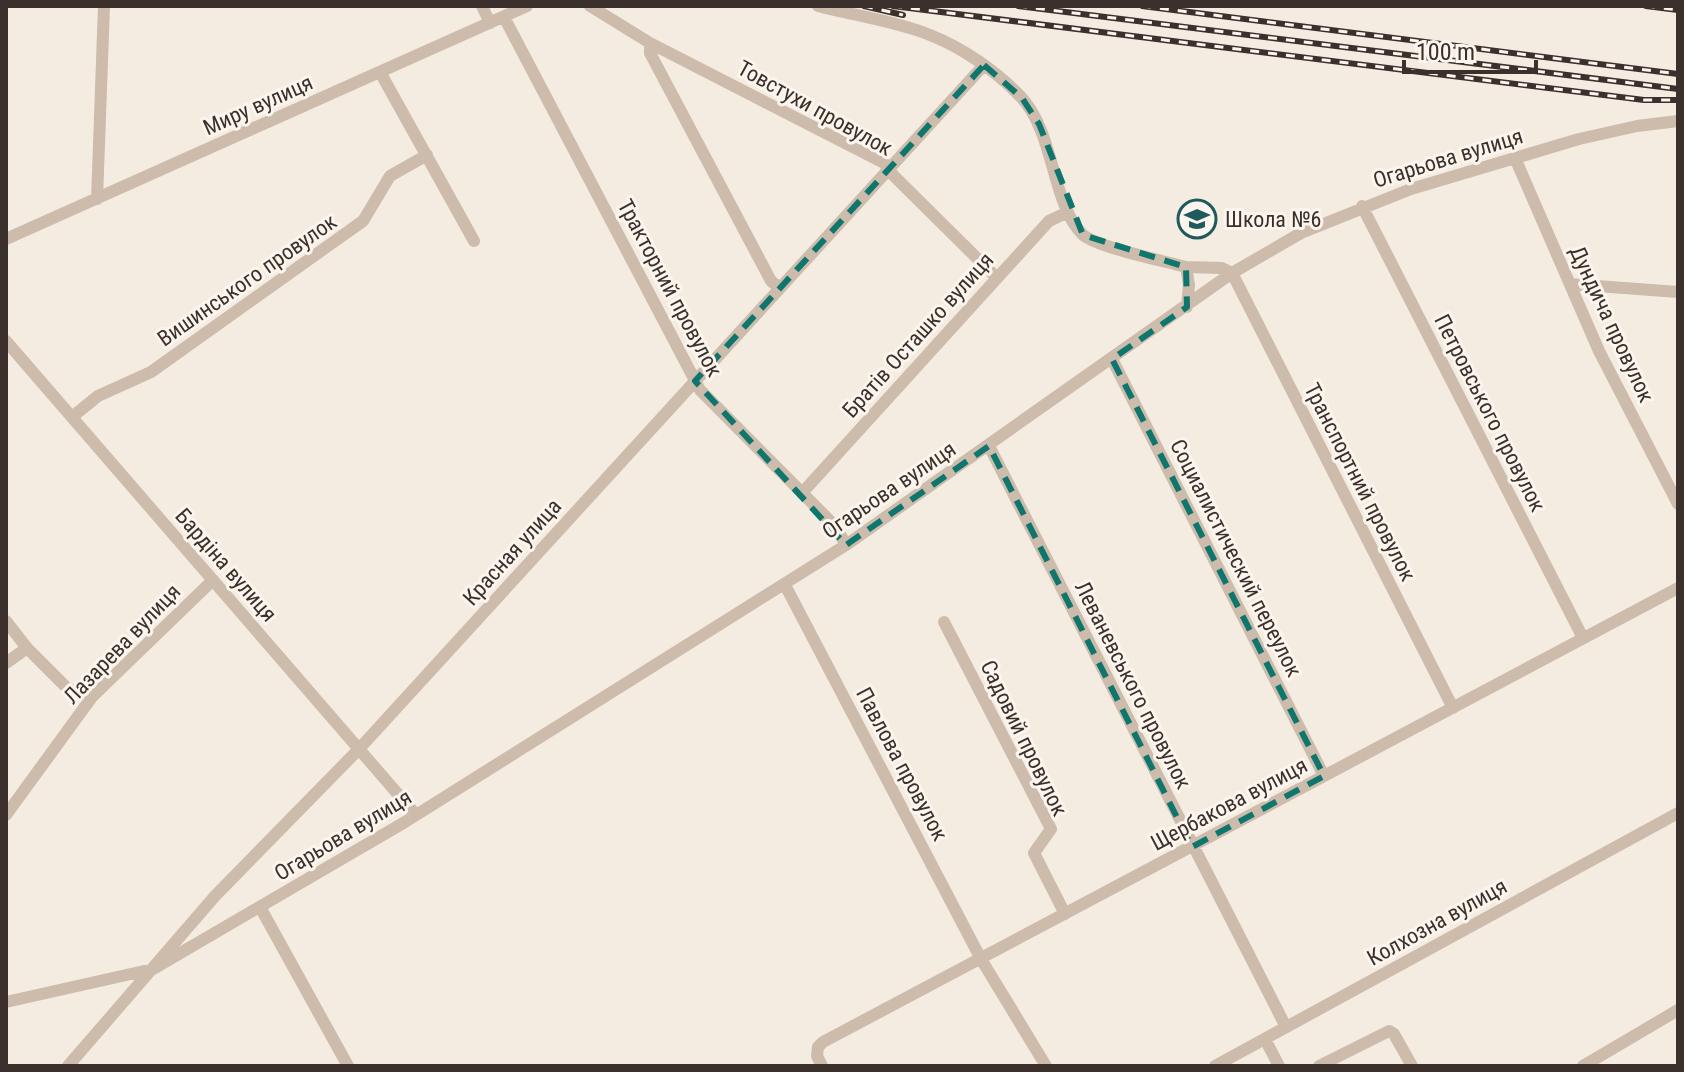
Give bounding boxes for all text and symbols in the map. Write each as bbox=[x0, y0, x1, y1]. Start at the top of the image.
scale bar bbox=[1404, 24, 1536, 74]
text: 100 m bbox=[1416, 38, 1475, 66]
street label: Товстухи провулок bbox=[733, 55, 897, 161]
street label: Миру вулиця bbox=[199, 70, 317, 140]
street label: Огарьова вулиця bbox=[1370, 123, 1526, 193]
street label: Тракторний провулок bbox=[613, 195, 728, 381]
school or university icon: Школа №6 bbox=[1176, 198, 1218, 240]
place label: Школа №6 bbox=[1225, 207, 1321, 232]
street label: Вишинського провулок bbox=[153, 208, 342, 351]
street label: Дундича провулок bbox=[1565, 242, 1659, 407]
street label: Братів Осташко вулиця bbox=[837, 247, 999, 423]
street label: Петровського провулок bbox=[1429, 310, 1551, 516]
street label: Транспортний провулок bbox=[1299, 379, 1421, 586]
street label: Социалистический переулок bbox=[1165, 435, 1307, 681]
street label: Огарьова вулиця bbox=[818, 436, 960, 544]
street label: Красная улица bbox=[458, 494, 566, 610]
street label: Бардіна вулиця bbox=[170, 503, 282, 627]
street label: Леваневського провулок bbox=[1070, 577, 1196, 793]
street label: Лазарева вулиця bbox=[59, 579, 185, 709]
street label: Садовий провулок bbox=[976, 656, 1073, 820]
street label: Павлова провулок bbox=[851, 683, 953, 845]
street label: Щербакова вулиця bbox=[1147, 752, 1311, 856]
street label: Огарьова вулиця bbox=[270, 784, 416, 886]
street label: Колхозна вулиця bbox=[1363, 873, 1511, 971]

